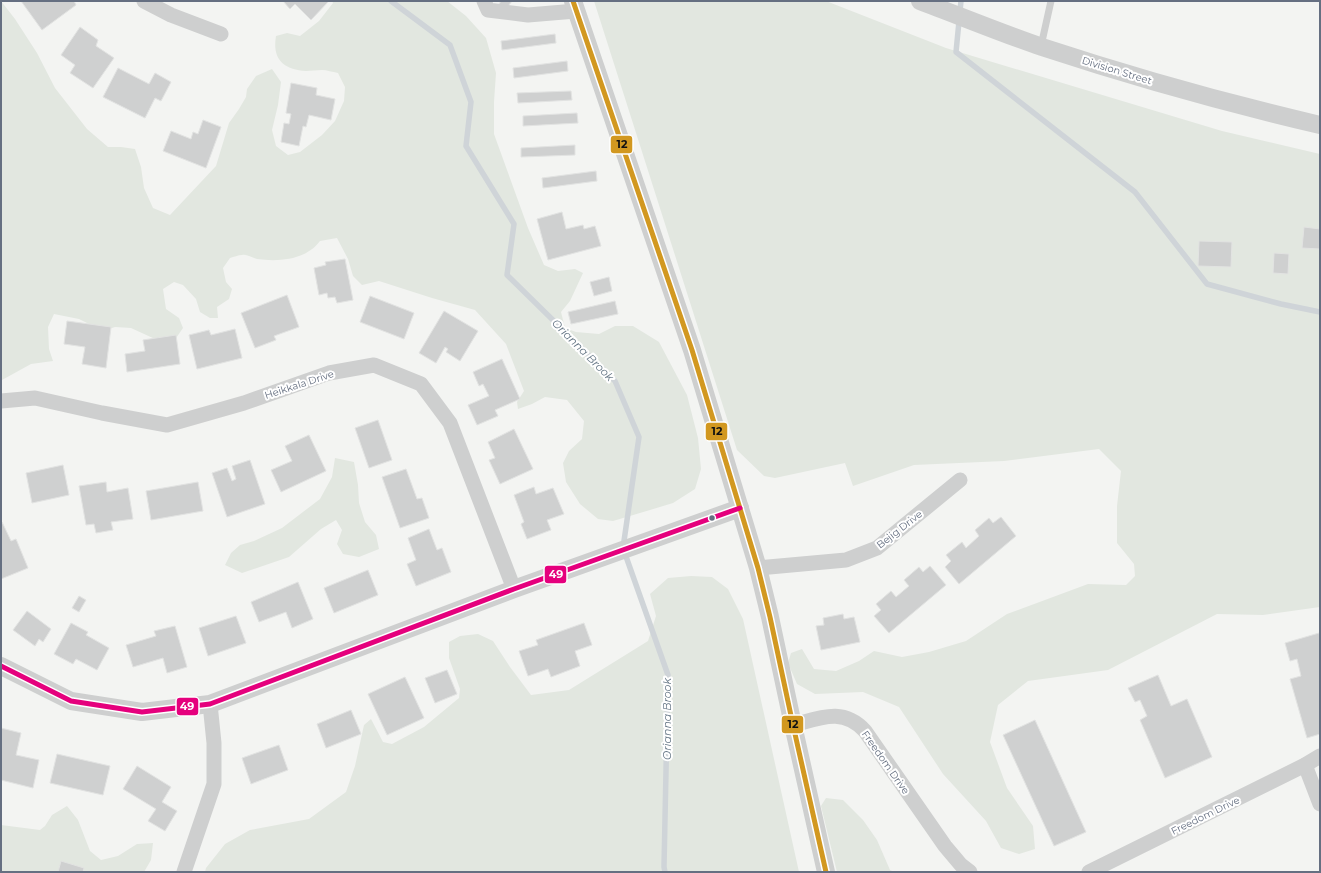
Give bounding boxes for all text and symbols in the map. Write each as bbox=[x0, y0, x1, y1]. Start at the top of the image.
street label: Division Street bbox=[1080, 54, 1153, 87]
line badge: 12 bbox=[610, 135, 633, 154]
text: 12 bbox=[617, 137, 628, 151]
water label: Orianna Brook bbox=[549, 316, 617, 384]
street label: Heikkala Drive bbox=[263, 367, 335, 402]
line badge: 12 bbox=[705, 422, 728, 441]
text: 12 bbox=[712, 424, 723, 438]
street label: Bejig Drive bbox=[874, 507, 925, 551]
unlabelled marker bbox=[707, 513, 717, 523]
line badge: 49 bbox=[544, 565, 567, 584]
text: 49 bbox=[549, 567, 563, 581]
water label: Orianna Brook bbox=[660, 677, 674, 760]
line badge: 49 bbox=[176, 697, 199, 716]
text: 49 bbox=[180, 699, 194, 713]
line badge: 12 bbox=[781, 715, 804, 734]
text: 12 bbox=[788, 717, 799, 731]
street label: Freedom Drive bbox=[859, 728, 912, 797]
street label: Freedom Drive bbox=[1169, 793, 1242, 838]

